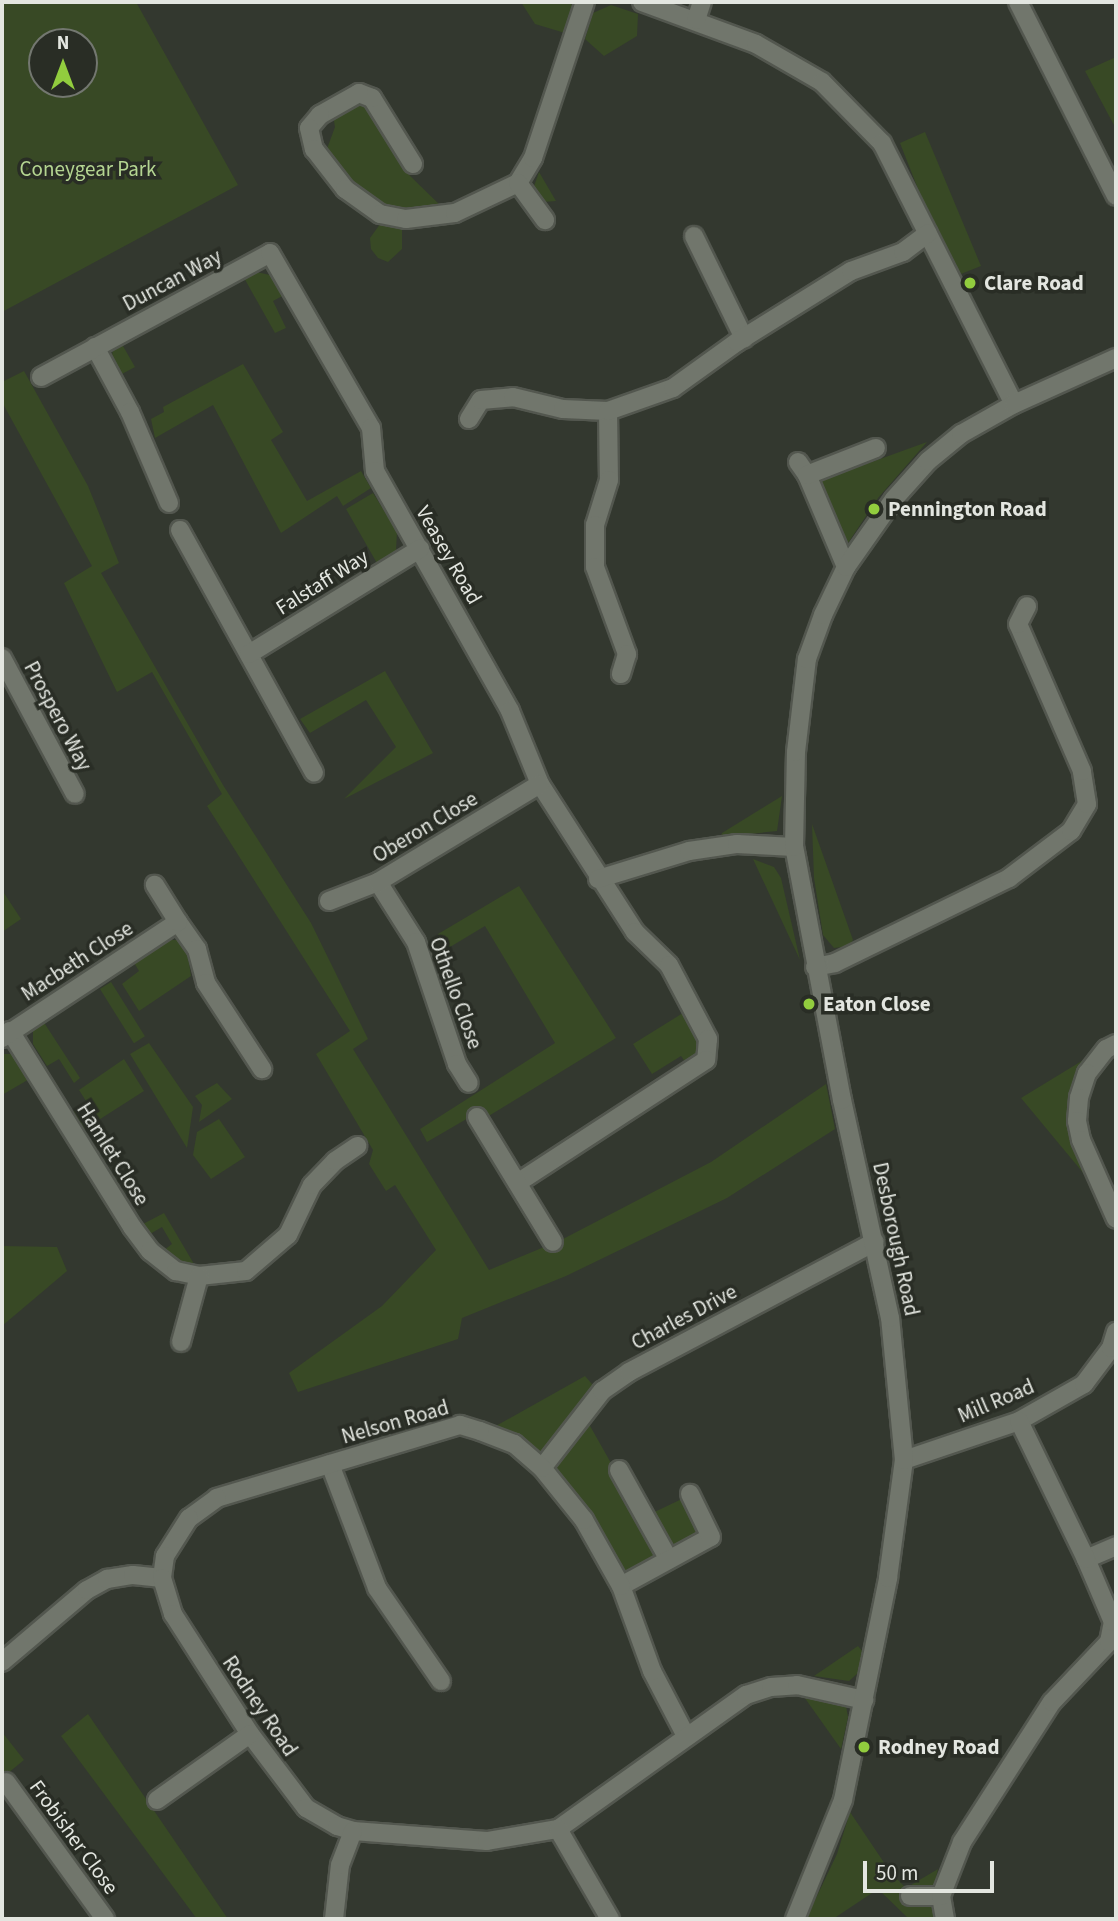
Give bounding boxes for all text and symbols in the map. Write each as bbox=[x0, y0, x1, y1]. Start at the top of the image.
north arrow bbox=[28, 28, 98, 98]
text: N bbox=[57, 30, 69, 57]
park label: Coneygear Park bbox=[20, 156, 156, 182]
street label: Duncan Way bbox=[118, 244, 226, 316]
place label: Clare Road bbox=[984, 270, 1084, 296]
marker: Clare Road bbox=[962, 275, 978, 291]
place label: Pennington Road bbox=[888, 496, 1047, 522]
street label: Veasey Road bbox=[411, 501, 487, 609]
marker: Pennington Road bbox=[866, 501, 882, 517]
street label: Falstaff Way bbox=[271, 544, 373, 620]
street label: Prospero Way bbox=[19, 657, 97, 775]
street label: Oberon Close bbox=[368, 786, 482, 868]
street label: Macbeth Close bbox=[17, 916, 137, 1006]
street label: Othello Close bbox=[424, 934, 488, 1052]
place label: Eaton Close bbox=[823, 991, 931, 1017]
marker: Eaton Close bbox=[801, 996, 817, 1012]
street label: Hamlet Close bbox=[71, 1098, 155, 1210]
street label: Desborough Road bbox=[867, 1160, 925, 1318]
street label: Charles Drive bbox=[627, 1279, 741, 1355]
street label: Mill Road bbox=[954, 1374, 1038, 1428]
street label: Nelson Road bbox=[339, 1395, 451, 1449]
street label: Rodney Road bbox=[217, 1651, 303, 1761]
place label: Rodney Road bbox=[878, 1734, 999, 1760]
marker: Rodney Road bbox=[856, 1739, 872, 1755]
street label: Frobisher Close bbox=[24, 1775, 124, 1899]
scale bar bbox=[866, 1848, 997, 1892]
text: 50 m bbox=[876, 1858, 918, 1888]

